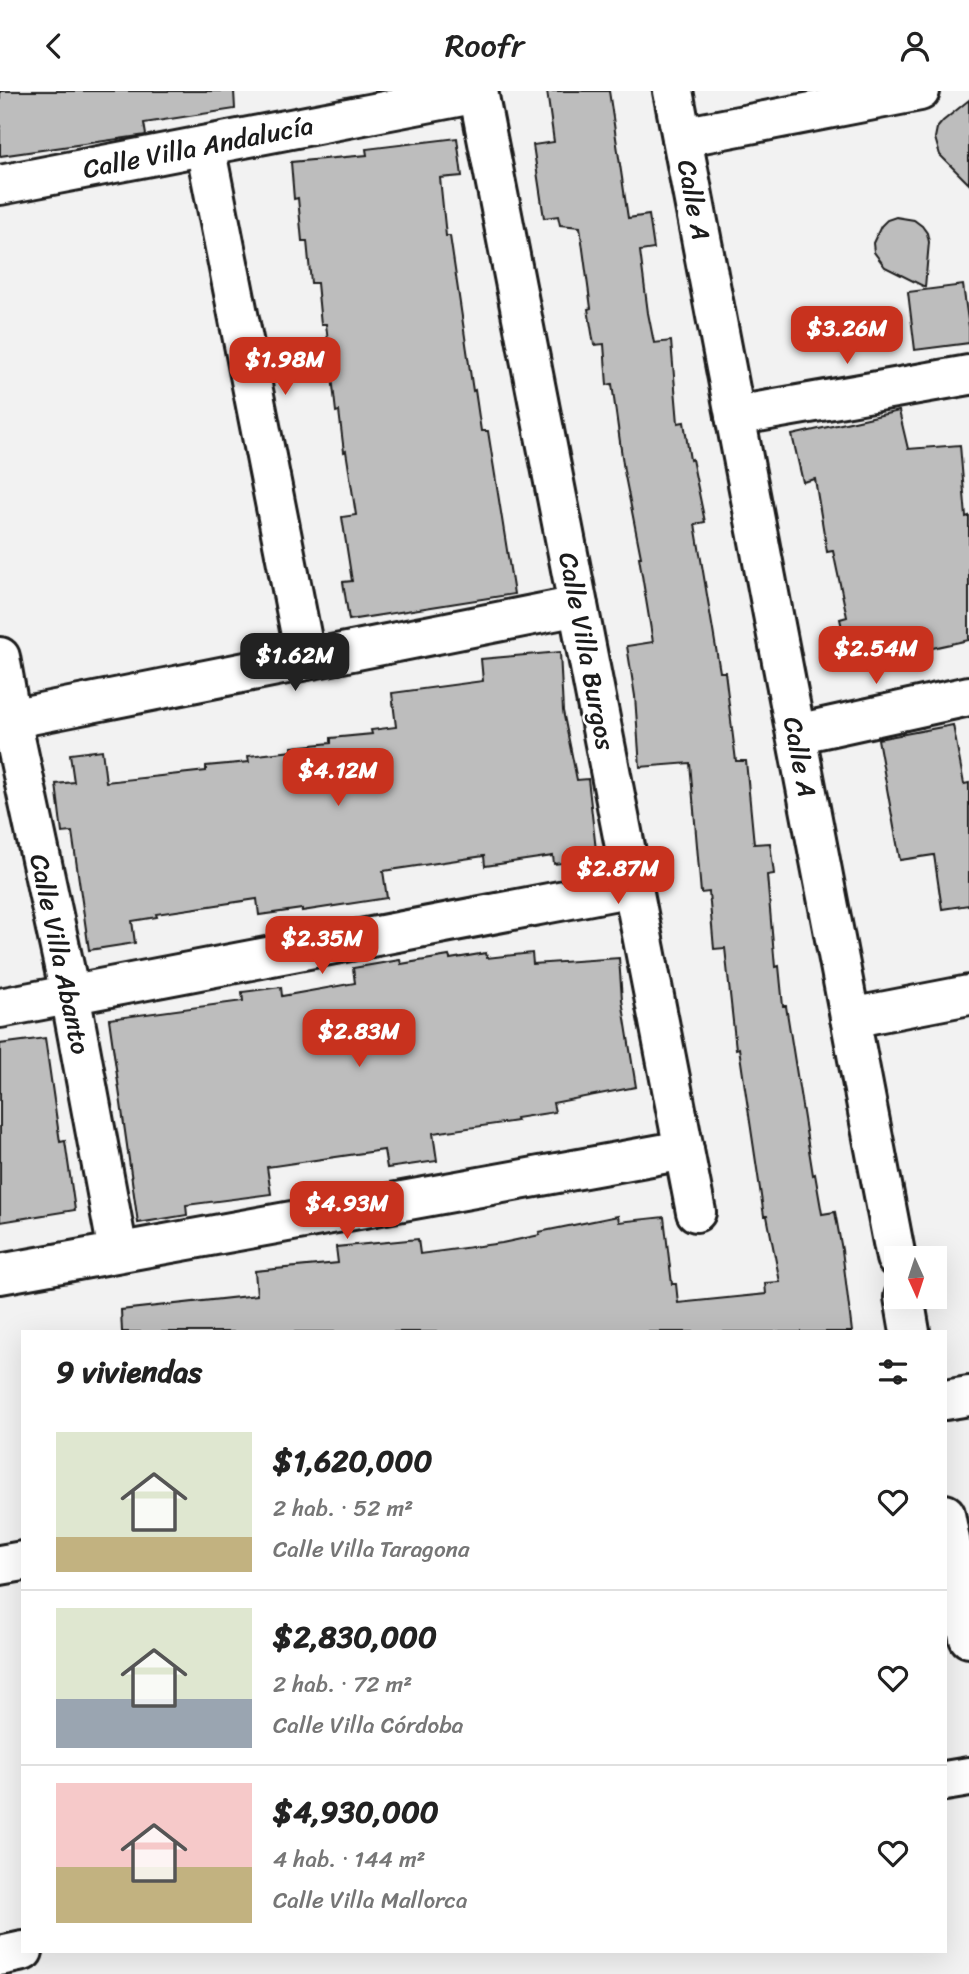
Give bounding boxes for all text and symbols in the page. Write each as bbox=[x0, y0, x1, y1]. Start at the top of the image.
text: Roofr bbox=[445, 17, 524, 74]
icon: back bbox=[35, 27, 73, 65]
icon: person bbox=[896, 27, 934, 65]
street label: Calle Villa Andalucía bbox=[79, 102, 317, 192]
street label: Calle A bbox=[664, 156, 724, 244]
pin: $3.26M bbox=[790, 307, 904, 366]
text: $3.26M bbox=[807, 308, 887, 349]
pin: $1.98M bbox=[228, 337, 342, 397]
text: $1.98M bbox=[245, 339, 325, 380]
street label: Calle Villa Burgos bbox=[545, 548, 629, 755]
pin: $2.54M bbox=[819, 627, 933, 686]
text: $2.54M bbox=[835, 628, 917, 669]
pin: $1.62M bbox=[238, 633, 352, 693]
text: $1.62M bbox=[256, 635, 334, 676]
street label: Calle A bbox=[770, 713, 830, 801]
pin: $4.12M bbox=[281, 749, 395, 808]
text: $4.12M bbox=[299, 750, 377, 791]
pin: $2.87M bbox=[561, 847, 675, 906]
text: $2.87M bbox=[577, 848, 659, 889]
street label: Calle Villa Abanto bbox=[16, 850, 104, 1059]
pin: $2.35M bbox=[265, 917, 379, 976]
text: $2.35M bbox=[281, 918, 363, 959]
pin: $2.83M bbox=[302, 1009, 416, 1069]
text: $2.83M bbox=[319, 1011, 399, 1052]
pin: $4.93M bbox=[290, 1181, 404, 1241]
text: $4.93M bbox=[306, 1183, 388, 1224]
north arrow bbox=[884, 1246, 947, 1309]
map controls bbox=[884, 1246, 947, 1309]
text: 9 viviendas bbox=[56, 1345, 202, 1399]
icon: filters bbox=[874, 1353, 912, 1391]
text: $1,620,000 bbox=[273, 1434, 432, 1488]
icon: home bbox=[112, 1460, 196, 1544]
icon: heart bbox=[874, 1483, 912, 1521]
text: 2 hab. · 52 m² bbox=[273, 1488, 413, 1529]
text: Calle Villa Taragona bbox=[273, 1529, 470, 1570]
text: $2,830,000 bbox=[273, 1610, 437, 1664]
icon: home bbox=[112, 1636, 196, 1720]
icon: heart bbox=[874, 1659, 912, 1697]
text: 2 hab. · 72 m² bbox=[273, 1664, 412, 1705]
text: Calle Villa Córdoba bbox=[273, 1705, 463, 1746]
text: $4,930,000 bbox=[273, 1785, 439, 1839]
icon: home bbox=[112, 1811, 196, 1895]
icon: heart bbox=[874, 1834, 912, 1872]
text: 4 hab. · 144 m² bbox=[273, 1839, 426, 1880]
text: Calle Villa Mallorca bbox=[273, 1880, 468, 1921]

